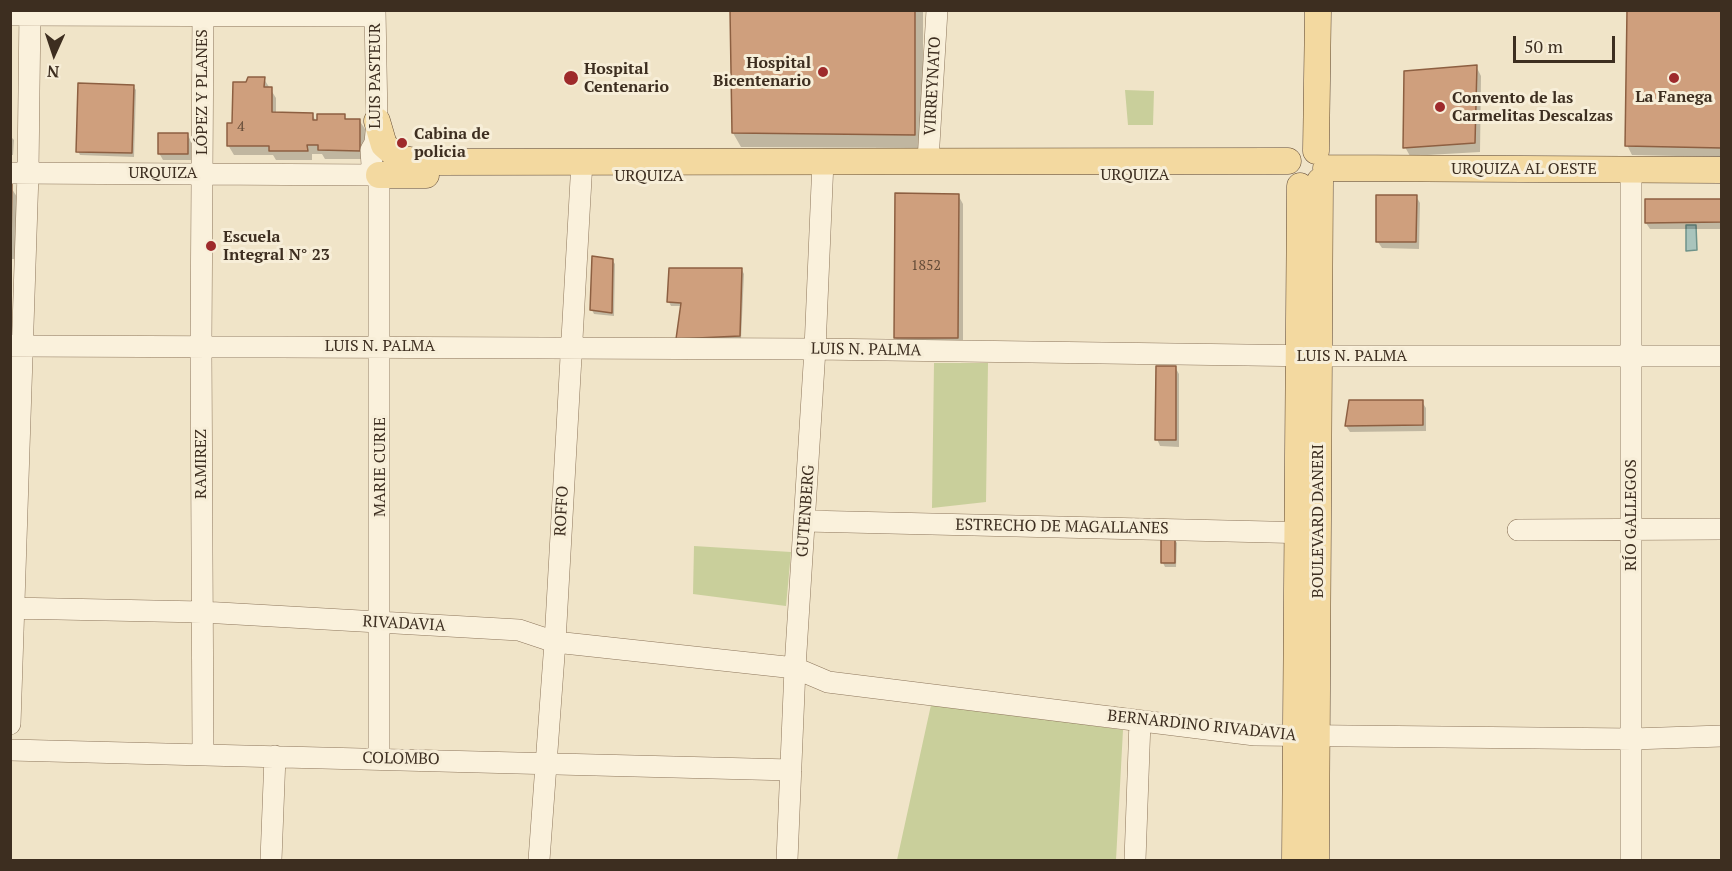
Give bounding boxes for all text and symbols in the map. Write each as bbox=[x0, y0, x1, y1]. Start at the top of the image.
street label: LUIS PASTEUR bbox=[365, 23, 385, 129]
north arrow bbox=[24, 24, 84, 84]
scale bar bbox=[1516, 24, 1618, 62]
street label: LÓPEZ Y PLANES bbox=[192, 29, 212, 155]
text: 50 m bbox=[1524, 34, 1563, 58]
street label: VIRREYNATO bbox=[921, 36, 945, 136]
place label: Hospital Bicentenario bbox=[713, 53, 811, 91]
place label: Hospital Centenario bbox=[584, 59, 669, 97]
text: N bbox=[46, 61, 60, 83]
marker: Hospital Bicentenario bbox=[816, 65, 830, 79]
marker: Hospital Centenario bbox=[562, 69, 580, 87]
marker: La Fanega bbox=[1667, 71, 1681, 85]
place label: La Fanega bbox=[1635, 87, 1713, 107]
place label: Convento de las Carmelitas Descalzas bbox=[1452, 88, 1613, 126]
marker: Convento de las Carmelitas Descalzas bbox=[1433, 100, 1447, 114]
house number: 4 bbox=[237, 119, 245, 135]
place label: Cabina de policia bbox=[414, 124, 490, 162]
marker: Cabina de policia bbox=[395, 136, 409, 150]
street label: URQUIZA AL OESTE bbox=[1451, 159, 1597, 179]
street label: URQUIZA bbox=[128, 163, 198, 183]
street label: URQUIZA bbox=[1100, 165, 1170, 185]
street label: URQUIZA bbox=[614, 166, 684, 186]
place label: Escuela Integral N° 23 bbox=[223, 227, 330, 265]
marker: Escuela Integral N° 23 bbox=[204, 239, 218, 253]
house number: 1852 bbox=[911, 258, 941, 274]
street label: LUIS N. PALMA bbox=[325, 336, 435, 356]
street label: LUIS N. PALMA bbox=[811, 339, 921, 361]
street label: LUIS N. PALMA bbox=[1297, 346, 1407, 366]
street label: MARIE CURIE bbox=[370, 417, 390, 517]
street label: RAMIREZ bbox=[191, 429, 211, 499]
street label: BOULEVARD DANERI bbox=[1308, 444, 1328, 598]
street label: RÍO GALLEGOS bbox=[1621, 459, 1641, 571]
street label: GUTENBERG bbox=[793, 464, 819, 558]
street label: ROFFO bbox=[551, 485, 573, 537]
street label: ESTRECHO DE MAGALLANES bbox=[955, 516, 1169, 538]
street label: RIVADAVIA bbox=[362, 612, 446, 636]
street label: BERNARDINO RIVADAVIA bbox=[1107, 707, 1297, 745]
street label: COLOMBO bbox=[362, 749, 440, 769]

